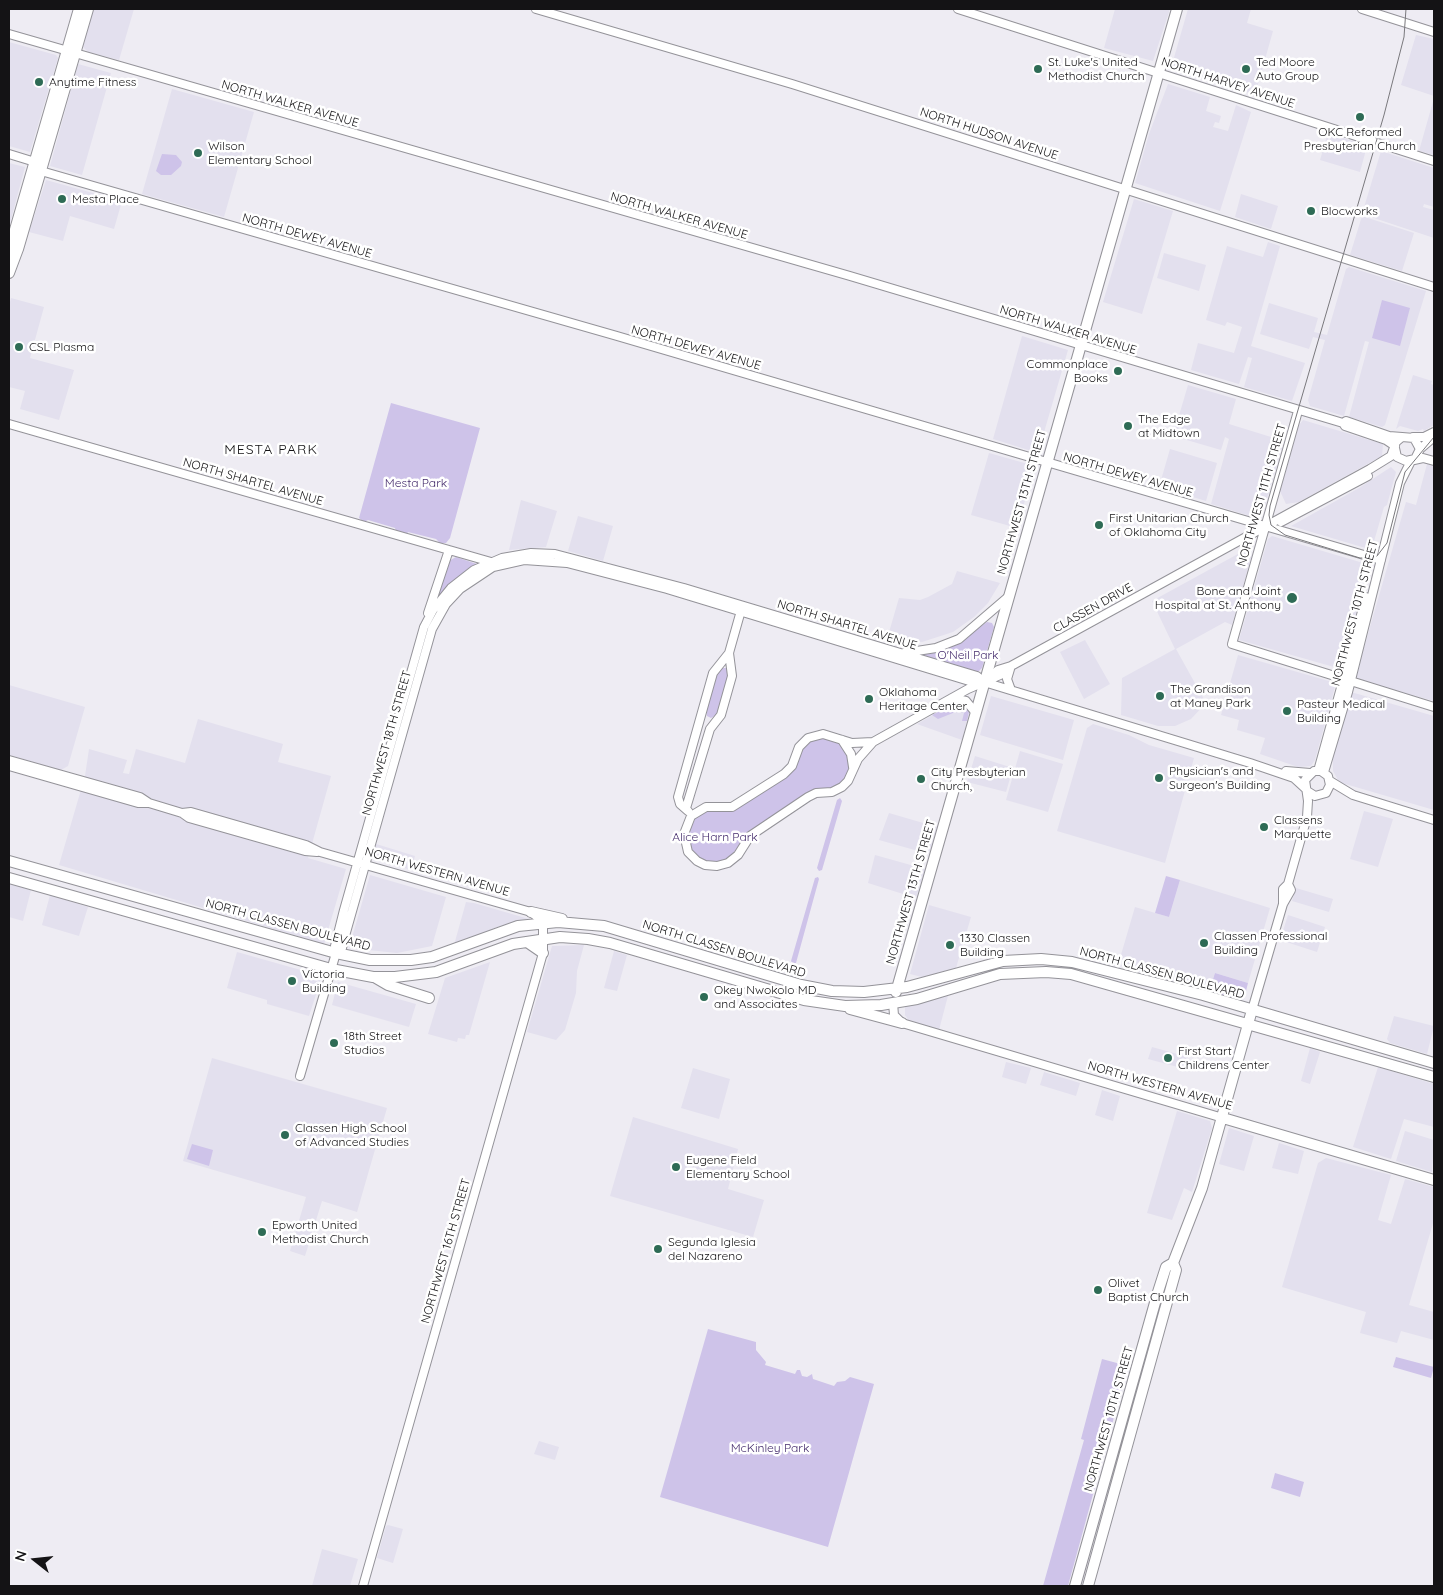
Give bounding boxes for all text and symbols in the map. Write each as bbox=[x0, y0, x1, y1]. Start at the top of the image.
place label: St. Luke's United Methodist Church bbox=[1048, 55, 1145, 83]
street label: NORTH HARVEY AVENUE bbox=[1159, 55, 1297, 111]
place label: Ted Moore Auto Group bbox=[1256, 55, 1319, 83]
marker: St. Luke's United Methodist Church bbox=[1032, 63, 1044, 75]
marker: Ted Moore Auto Group bbox=[1240, 63, 1252, 75]
place label: Anytime Fitness bbox=[49, 75, 136, 89]
marker: Anytime Fitness bbox=[33, 76, 45, 88]
street label: NORTH WALKER AVENUE bbox=[220, 77, 360, 131]
street label: NORTH HUDSON AVENUE bbox=[918, 105, 1060, 163]
marker: OKC Reformed Presbyterian Church bbox=[1354, 111, 1366, 123]
place label: OKC Reformed Presbyterian Church bbox=[1304, 125, 1416, 153]
place label: Wilson Elementary School bbox=[208, 139, 312, 167]
marker: Wilson Elementary School bbox=[192, 147, 204, 159]
street label: NORTH WALKER AVENUE bbox=[609, 189, 749, 243]
place label: Mesta Place bbox=[72, 192, 139, 206]
marker: Mesta Place bbox=[56, 193, 68, 205]
place label: Blocworks bbox=[1321, 204, 1378, 218]
marker: Blocworks bbox=[1305, 205, 1317, 217]
street label: NORTH DEWEY AVENUE bbox=[240, 211, 374, 261]
street label: NORTH WALKER AVENUE bbox=[998, 302, 1138, 358]
street label: NORTH DEWEY AVENUE bbox=[629, 323, 763, 373]
place label: CSL Plasma bbox=[29, 340, 94, 354]
marker: CSL Plasma bbox=[13, 341, 25, 353]
place label: Commonplace Books bbox=[1027, 357, 1108, 385]
marker: Commonplace Books bbox=[1112, 365, 1124, 377]
place label: The Edge at Midtown bbox=[1138, 412, 1200, 440]
marker: The Edge at Midtown bbox=[1122, 420, 1134, 432]
street label: NORTHWEST 11TH STREET bbox=[1235, 422, 1289, 568]
street label: NORTHWEST 13TH STREET bbox=[994, 428, 1050, 576]
district label: MESTA PARK bbox=[223, 442, 319, 458]
street label: NORTH DEWEY AVENUE bbox=[1061, 450, 1195, 500]
street label: NORTH SHARTEL AVENUE bbox=[181, 455, 325, 509]
park label: Mesta Park bbox=[385, 476, 447, 490]
place label: First Unitarian Church of Oklahoma City bbox=[1109, 511, 1229, 539]
marker: First Unitarian Church of Oklahoma City bbox=[1093, 519, 1105, 531]
street label: NORTHWEST 10TH STREET bbox=[1329, 538, 1381, 688]
street label: CLASSEN DRIVE bbox=[1051, 580, 1135, 636]
place label: Bone and Joint Hospital at St. Anthony bbox=[1155, 584, 1281, 612]
marker: Bone and Joint Hospital at St. Anthony bbox=[1285, 591, 1299, 605]
street label: NORTH SHARTEL AVENUE bbox=[775, 597, 919, 653]
park label: O'Neil Park bbox=[937, 648, 999, 662]
street label: NORTHWEST 18TH STREET bbox=[359, 669, 415, 817]
place label: The Grandison at Maney Park bbox=[1170, 682, 1251, 710]
place label: Oklahoma Heritage Center bbox=[879, 685, 967, 713]
marker: The Grandison at Maney Park bbox=[1154, 690, 1166, 702]
marker: Oklahoma Heritage Center bbox=[863, 693, 875, 705]
place label: Pasteur Medical Building bbox=[1297, 697, 1385, 725]
marker: Pasteur Medical Building bbox=[1281, 705, 1293, 717]
place label: Physician's and Surgeon's Building bbox=[1169, 764, 1271, 792]
place label: City Presbyterian Church, bbox=[931, 765, 1026, 793]
marker: Physician's and Surgeon's Building bbox=[1153, 772, 1165, 784]
marker: City Presbyterian Church, bbox=[915, 773, 927, 785]
place label: Classens Marquette bbox=[1274, 813, 1331, 841]
street label: NORTHWEST 13TH STREET bbox=[883, 818, 939, 966]
marker: Classens Marquette bbox=[1258, 821, 1270, 833]
park label: Alice Harn Park bbox=[672, 830, 758, 844]
street label: NORTH WESTERN AVENUE bbox=[363, 844, 511, 900]
street label: NORTH CLASSEN BOULEVARD bbox=[204, 896, 372, 954]
street label: NORTH CLASSEN BOULEVARD bbox=[641, 917, 807, 981]
place label: Classen Professional Building bbox=[1214, 929, 1328, 957]
place label: 1330 Classen Building bbox=[960, 931, 1030, 959]
marker: Classen Professional Building bbox=[1198, 937, 1210, 949]
marker: 1330 Classen Building bbox=[944, 939, 956, 951]
street label: NORTH CLASSEN BOULEVARD bbox=[1078, 944, 1246, 1002]
place label: Victoria Building bbox=[302, 967, 346, 995]
marker: Victoria Building bbox=[286, 975, 298, 987]
place label: Okey Nwokolo MD and Associates bbox=[714, 983, 816, 1011]
marker: Okey Nwokolo MD and Associates bbox=[698, 991, 710, 1003]
place label: 18th Street Studios bbox=[344, 1029, 402, 1057]
marker: 18th Street Studios bbox=[328, 1037, 340, 1049]
place label: First Start Childrens Center bbox=[1178, 1044, 1269, 1072]
marker: First Start Childrens Center bbox=[1162, 1052, 1174, 1064]
street label: NORTH WESTERN AVENUE bbox=[1086, 1058, 1234, 1114]
place label: Classen High School of Advanced Studies bbox=[295, 1121, 409, 1149]
marker: Classen High School of Advanced Studies bbox=[279, 1129, 291, 1141]
place label: Eugene Field Elementary School bbox=[686, 1153, 790, 1181]
marker: Eugene Field Elementary School bbox=[670, 1161, 682, 1173]
street label: NORTHWEST 16TH STREET bbox=[418, 1177, 474, 1325]
place label: Epworth United Methodist Church bbox=[272, 1218, 369, 1246]
marker: Epworth United Methodist Church bbox=[256, 1226, 268, 1238]
place label: Segunda Iglesia del Nazareno bbox=[668, 1235, 756, 1263]
marker: Segunda Iglesia del Nazareno bbox=[652, 1243, 664, 1255]
place label: Olivet Baptist Church bbox=[1108, 1276, 1189, 1304]
marker: Olivet Baptist Church bbox=[1092, 1284, 1104, 1296]
street label: NORTHWEST 10TH STREET bbox=[1081, 1345, 1137, 1493]
park label: McKinley Park bbox=[731, 1441, 809, 1455]
north arrow bbox=[10, 1535, 60, 1585]
text: N bbox=[11, 1548, 31, 1563]

